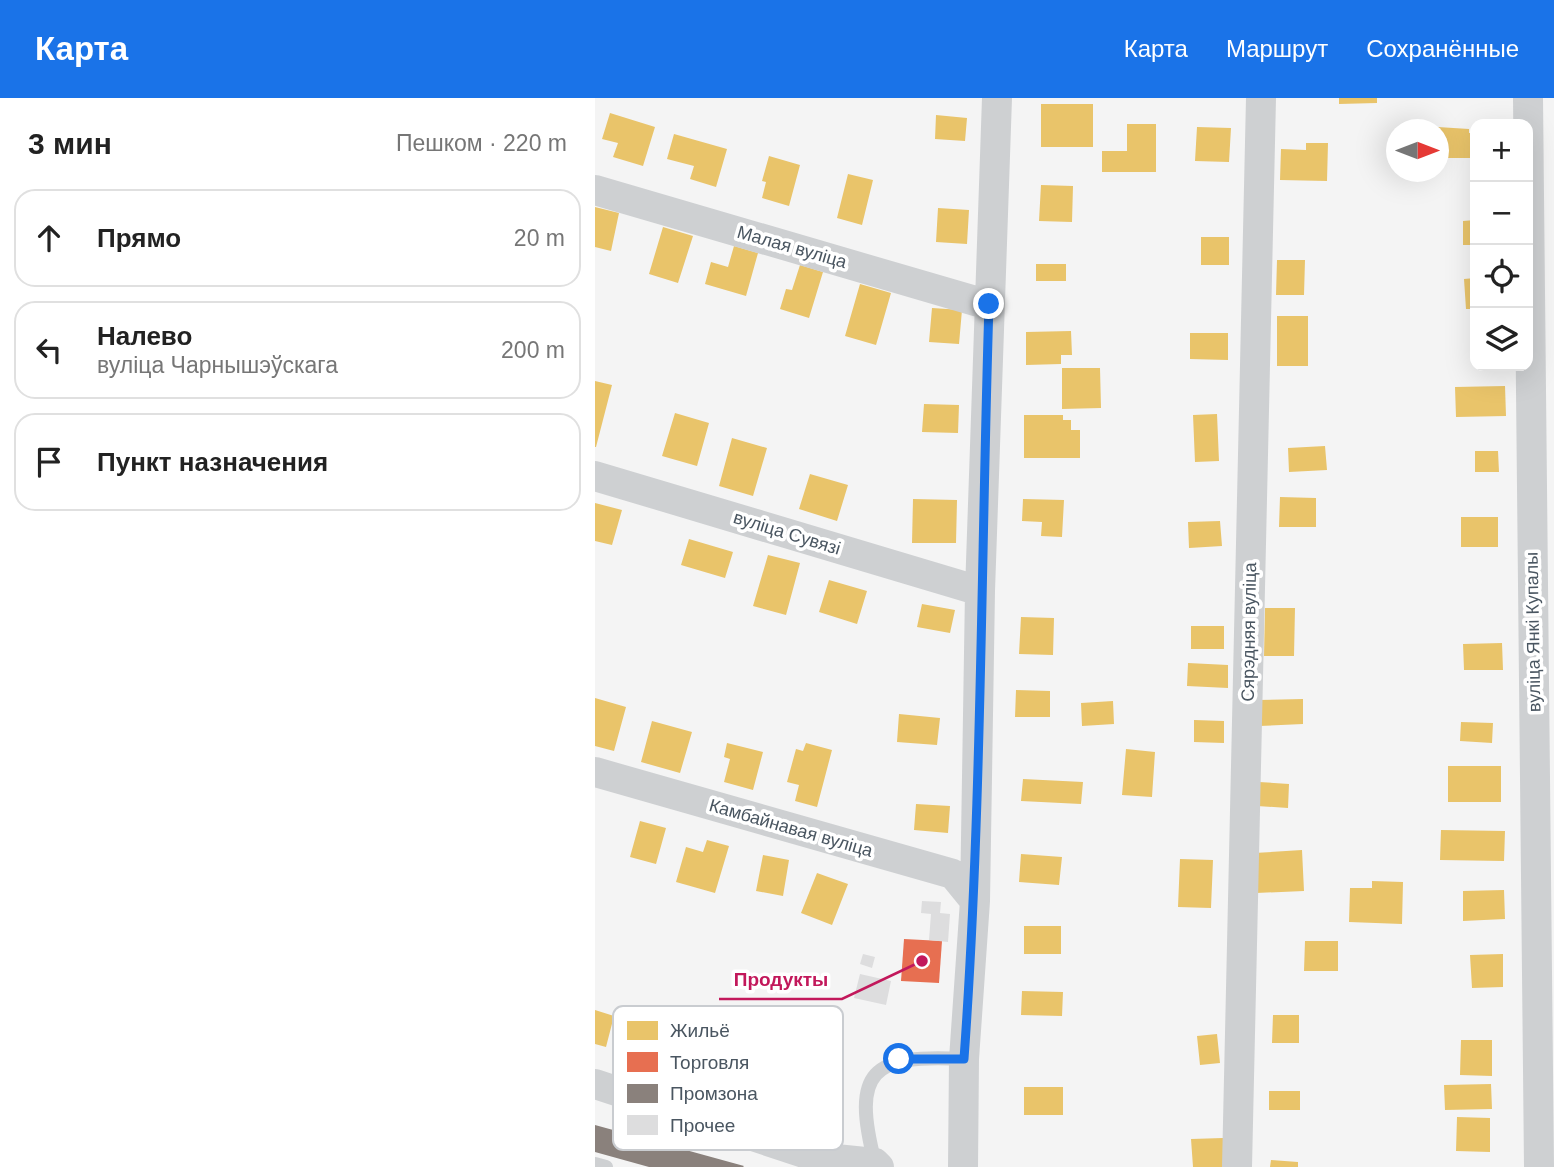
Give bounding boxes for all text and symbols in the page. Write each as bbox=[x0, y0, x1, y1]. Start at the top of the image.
text: Карта bbox=[35, 30, 128, 67]
text: Карта bbox=[1124, 35, 1188, 62]
text: Маршрут bbox=[1226, 35, 1328, 62]
text: Сохранённые bbox=[1366, 35, 1519, 62]
north arrow bbox=[1386, 119, 1449, 182]
map controls bbox=[1470, 119, 1533, 371]
button: + bbox=[1470, 119, 1533, 182]
text: 3 мин bbox=[28, 127, 112, 160]
text: Пешком · 220 m bbox=[396, 130, 567, 156]
button: − bbox=[1470, 182, 1533, 245]
icon: ahead bbox=[30, 219, 68, 257]
street label: Малая вуліца bbox=[735, 222, 850, 272]
text: Прямо bbox=[97, 223, 181, 253]
text: 20 m bbox=[514, 225, 565, 251]
button: locate bbox=[1470, 245, 1533, 308]
route end bbox=[973, 288, 1004, 319]
button: layers bbox=[1470, 308, 1533, 371]
text: Налево bbox=[97, 321, 192, 351]
icon: left bbox=[30, 331, 68, 369]
text: 200 m bbox=[501, 337, 565, 363]
text: вуліца Чарнышэўскага bbox=[97, 352, 338, 378]
icon: arrive bbox=[30, 443, 68, 481]
text: Пункт назначения bbox=[97, 447, 328, 477]
street label: вуліца Сувязі bbox=[731, 507, 843, 559]
street label: вуліца Янкі Купалы bbox=[1522, 552, 1544, 712]
street label: Сярэдняя вуліца bbox=[1238, 561, 1260, 702]
street label: Камбайнавая вуліца bbox=[707, 795, 876, 861]
callout: Продукты bbox=[719, 959, 842, 999]
text: Продукты bbox=[734, 969, 828, 990]
legend bbox=[613, 1006, 843, 1150]
text: Жильё bbox=[670, 1020, 730, 1041]
route start bbox=[883, 1043, 914, 1074]
text: Торговля bbox=[670, 1052, 749, 1073]
text: Промзона bbox=[670, 1083, 758, 1104]
text: Прочее bbox=[670, 1115, 735, 1136]

